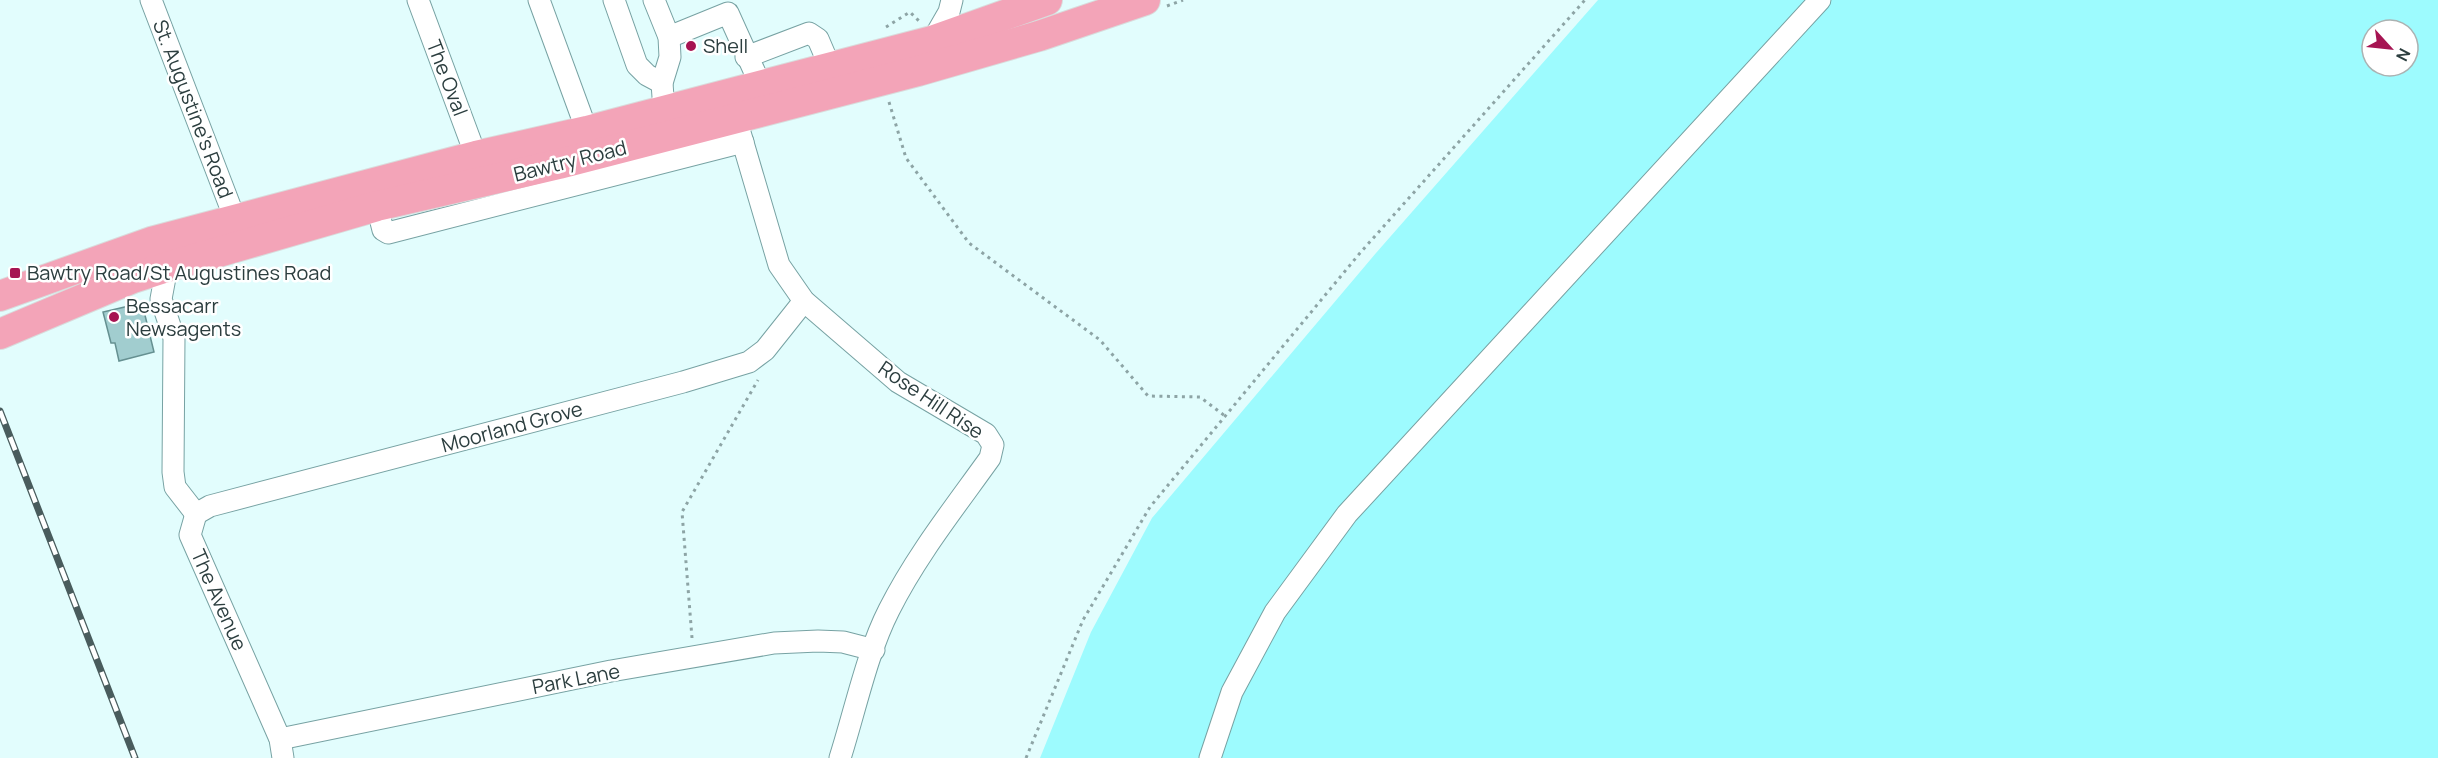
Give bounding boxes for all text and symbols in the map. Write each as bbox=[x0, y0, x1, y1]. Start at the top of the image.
street label: St. Augustine's Road bbox=[147, 16, 240, 202]
north arrow bbox=[2360, 18, 2420, 78]
place label: Shell bbox=[703, 32, 748, 59]
street label: The Oval bbox=[421, 36, 474, 120]
marker: Shell bbox=[684, 39, 698, 53]
text: N bbox=[2391, 45, 2416, 65]
street label: Bawtry Road bbox=[511, 133, 629, 188]
place label: Bawtry Road/St Augustines Road bbox=[27, 259, 331, 286]
marker: Bawtry Road/St Augustines Road bbox=[8, 266, 22, 280]
place label: Bessacarr Newsagents bbox=[126, 292, 241, 342]
marker: Bessacarr Newsagents bbox=[107, 310, 121, 324]
street label: Rose Hill Rise bbox=[873, 354, 989, 445]
street label: Moorland Grove bbox=[438, 395, 585, 458]
street label: The Avenue bbox=[185, 545, 254, 655]
street label: Park Lane bbox=[530, 657, 622, 700]

